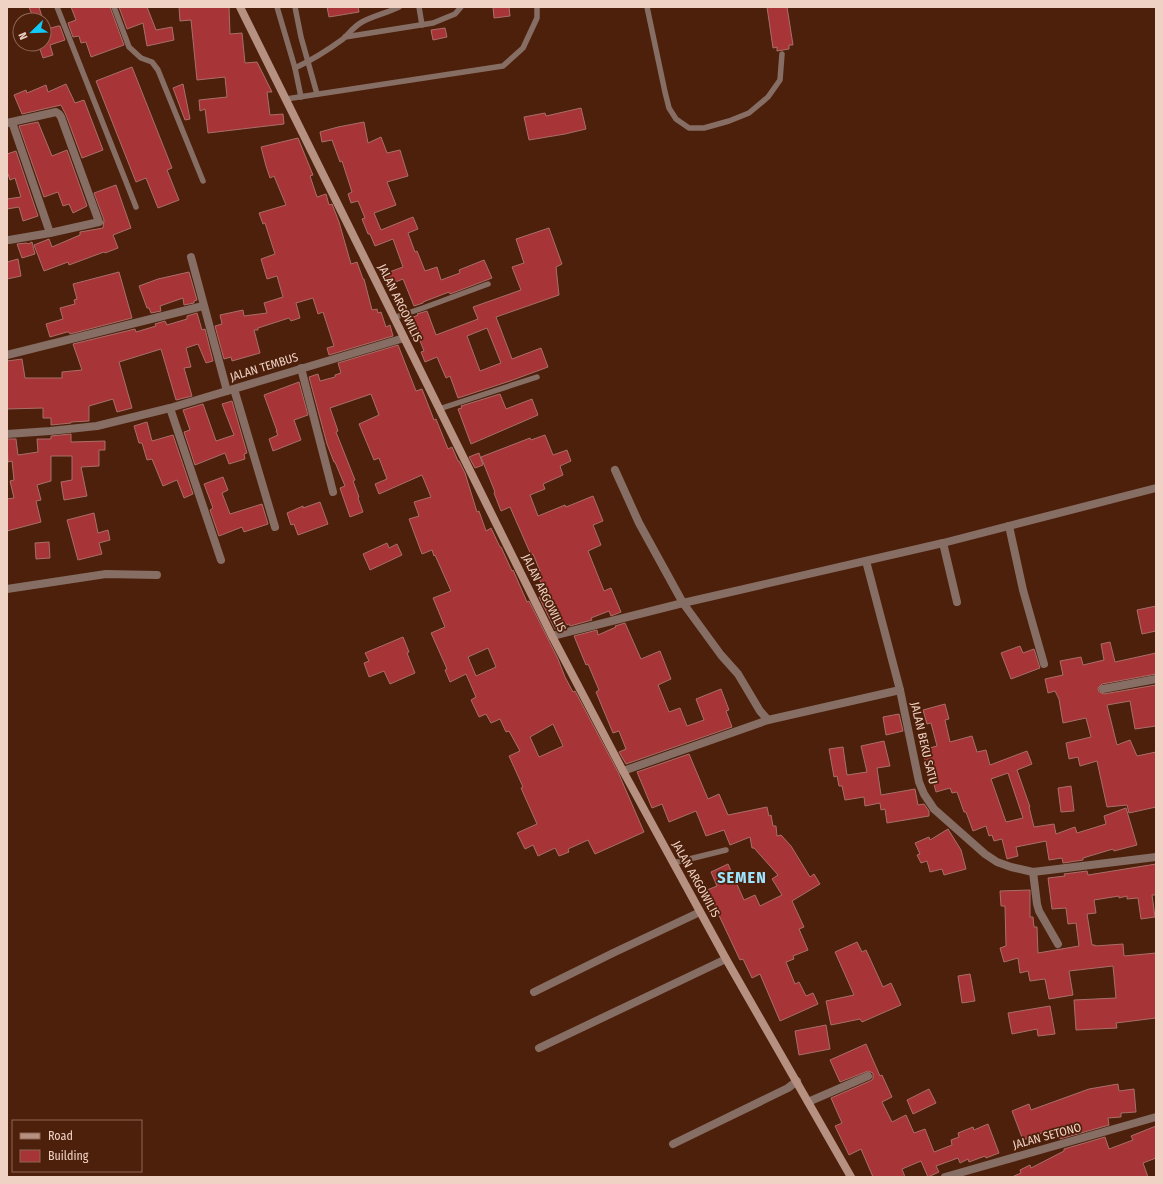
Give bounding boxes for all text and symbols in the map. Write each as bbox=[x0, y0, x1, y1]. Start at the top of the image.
north arrow bbox=[12, 12, 52, 52]
text: N bbox=[16, 30, 31, 41]
street label: JALAN ARGOWILIS bbox=[375, 262, 425, 344]
street label: JALAN TEMBUS bbox=[228, 350, 300, 384]
street label: JALAN ARGOWILIS bbox=[519, 552, 569, 634]
street label: JALAN BEKU SATU bbox=[908, 701, 940, 785]
street label: JALAN ARGOWILIS bbox=[669, 838, 723, 920]
district label: SEMEN bbox=[717, 868, 767, 887]
legend bbox=[12, 1120, 142, 1172]
street label: JALAN SETONO bbox=[1011, 1120, 1083, 1152]
text: Road bbox=[48, 1129, 73, 1143]
text: Building bbox=[48, 1149, 89, 1163]

